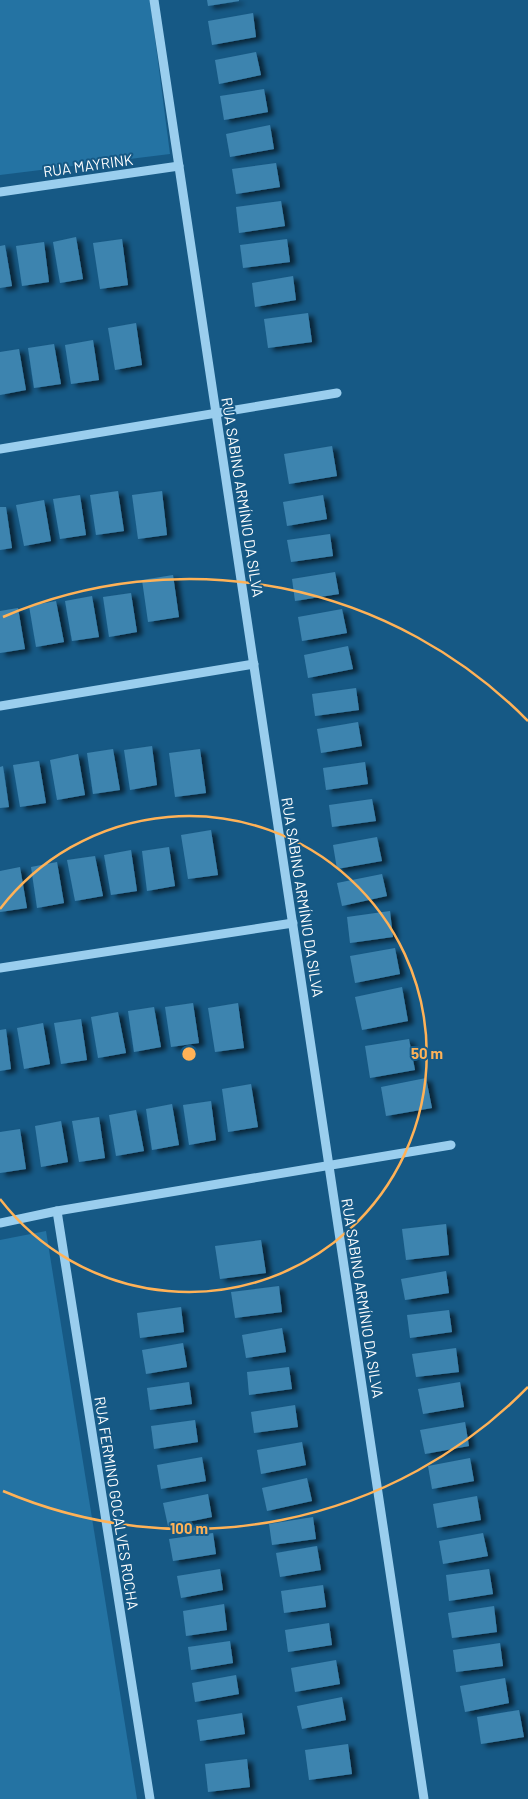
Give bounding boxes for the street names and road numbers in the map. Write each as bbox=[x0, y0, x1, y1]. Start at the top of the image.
street label: RUA MAYRINK bbox=[42, 150, 134, 180]
street label: RUA SABINO ARMÍNIO DA SILVA bbox=[218, 396, 268, 598]
street label: RUA SABINO ARMÍNIO DA SILVA bbox=[278, 796, 328, 998]
street label: RUA SABINO ARMÍNIO DA SILVA bbox=[338, 1197, 388, 1399]
street label: RUA FERMINO GOCALVES ROCHA bbox=[91, 1395, 143, 1611]

